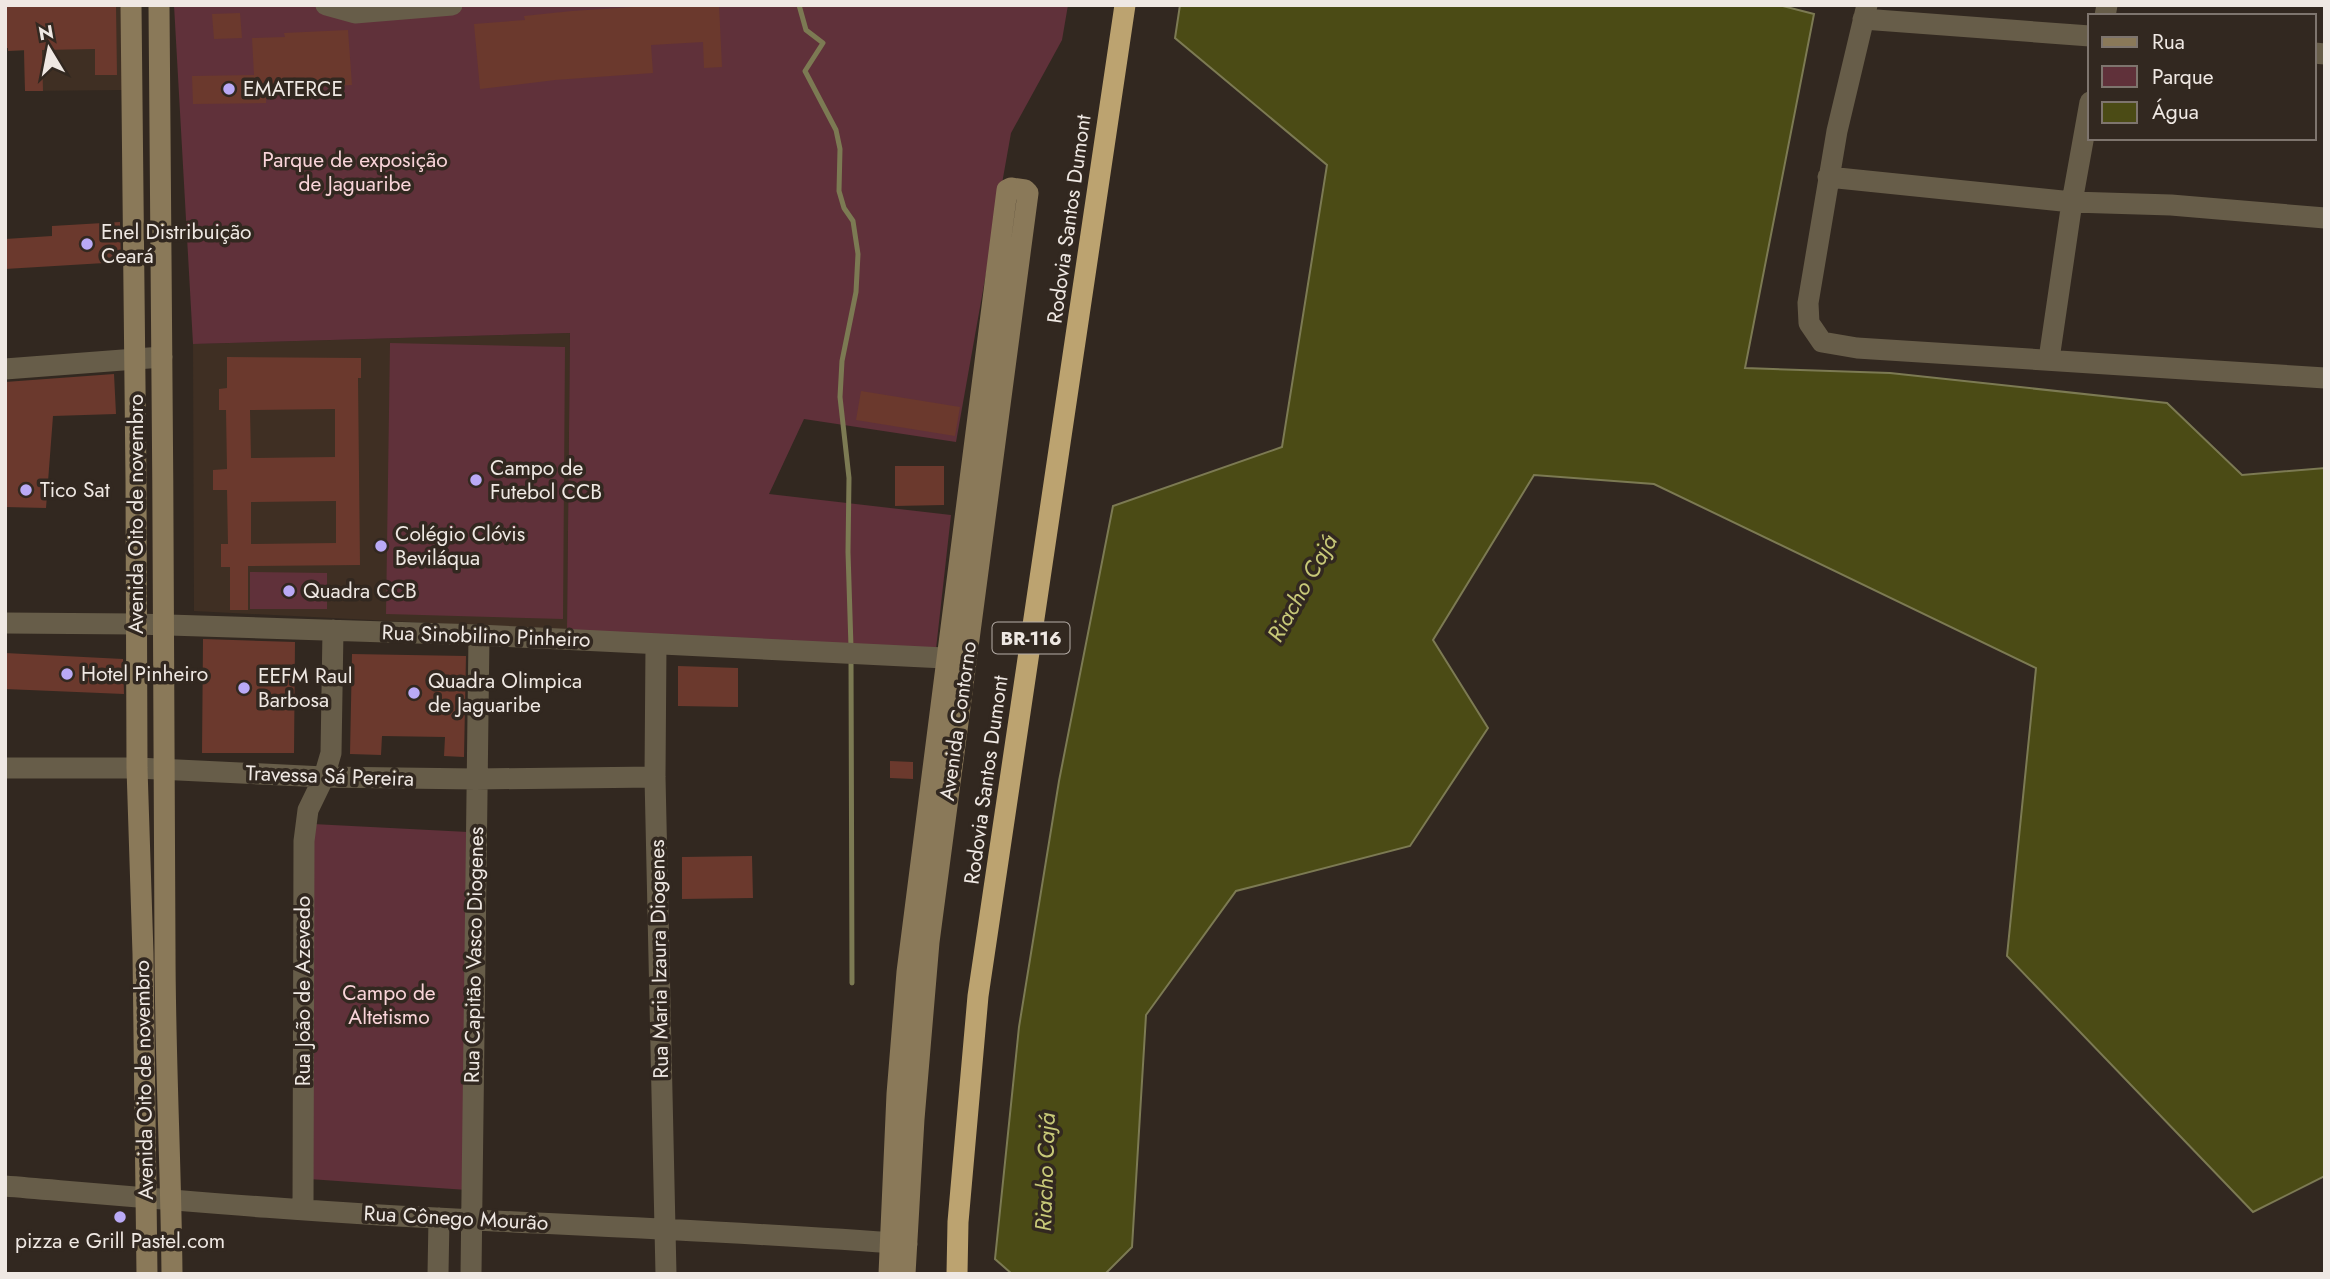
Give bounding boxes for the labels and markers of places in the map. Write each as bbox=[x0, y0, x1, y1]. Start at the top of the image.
place label: EMATERCE bbox=[243, 74, 343, 104]
marker: EMATERCE bbox=[221, 81, 237, 97]
place label: Enel Distribuição Ceará bbox=[101, 217, 252, 271]
marker: Enel Distribuição Ceará bbox=[79, 236, 95, 252]
place label: Campo de Futebol CCB bbox=[490, 453, 602, 507]
marker: Campo de Futebol CCB bbox=[468, 472, 484, 488]
place label: Tico Sat bbox=[40, 475, 110, 505]
marker: Tico Sat bbox=[18, 482, 34, 498]
place label: Colégio Clóvis Beviláqua bbox=[395, 519, 525, 573]
marker: Colégio Clóvis Beviláqua bbox=[373, 538, 389, 554]
place label: Quadra CCB bbox=[303, 576, 417, 606]
marker: Quadra CCB bbox=[281, 583, 297, 599]
place label: Hotel Pinheiro bbox=[81, 659, 208, 689]
place label: EEFM Raul Barbosa bbox=[258, 661, 353, 715]
marker: Hotel Pinheiro bbox=[59, 666, 75, 682]
place label: Quadra Olimpica de Jaguaribe bbox=[428, 666, 582, 720]
marker: EEFM Raul Barbosa bbox=[236, 680, 252, 696]
marker: Quadra Olimpica de Jaguaribe bbox=[406, 685, 422, 701]
marker: pizza e Grill Pastel.com bbox=[112, 1209, 128, 1225]
place label: pizza e Grill Pastel.com bbox=[15, 1226, 225, 1256]

